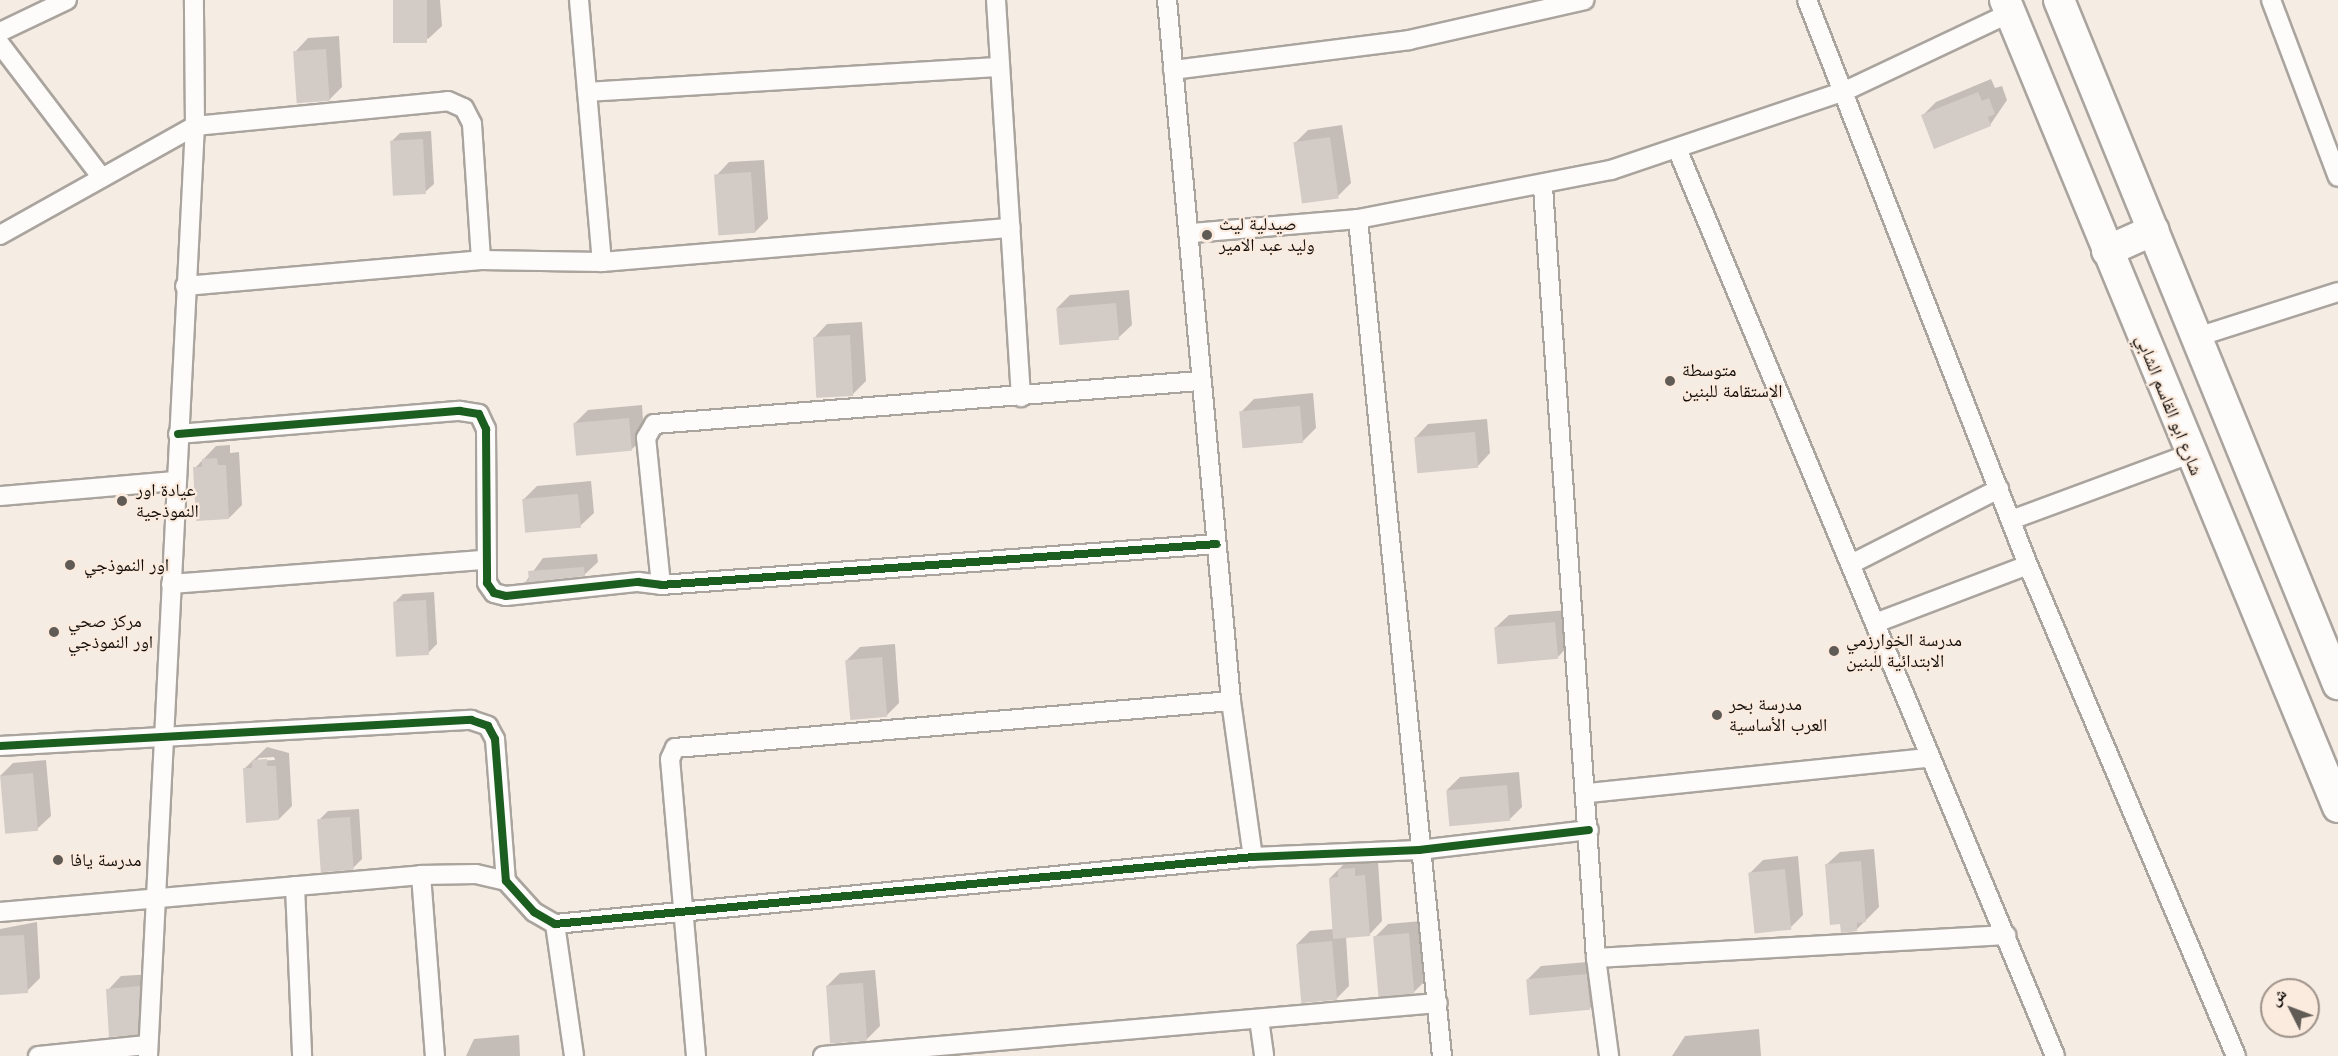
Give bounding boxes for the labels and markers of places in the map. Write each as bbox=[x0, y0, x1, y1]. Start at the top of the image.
place label: صيدلية ليث وليد عبد الامير bbox=[1219, 214, 1315, 256]
marker: صيدلية ليث وليد عبد الامير bbox=[1200, 228, 1214, 242]
place label: متوسطة الاستقامة للبنين bbox=[1682, 360, 1783, 403]
marker: متوسطة الاستقامة للبنين bbox=[1663, 374, 1677, 388]
place label: عيادة اور النموذجية bbox=[136, 480, 199, 522]
marker: عيادة اور النموذجية bbox=[113, 492, 131, 510]
place label: اور النموذجي bbox=[84, 554, 169, 576]
marker: اور النموذجي bbox=[61, 556, 79, 574]
place label: مركز صحي اور النموذجي bbox=[68, 611, 153, 654]
marker: مركز صحي اور النموذجي bbox=[45, 623, 63, 641]
place label: مدرسة الخوارزمي الابتدائية للبنين bbox=[1846, 630, 1962, 672]
marker: مدرسة الخوارزمي الابتدائية للبنين bbox=[1827, 644, 1841, 658]
place label: مدرسة بحر العرب الأساسية bbox=[1729, 694, 1827, 736]
marker: مدرسة بحر العرب الأساسية bbox=[1710, 708, 1724, 722]
place label: مدرسة يافا bbox=[70, 849, 142, 871]
marker: مدرسة يافا bbox=[51, 853, 65, 867]

